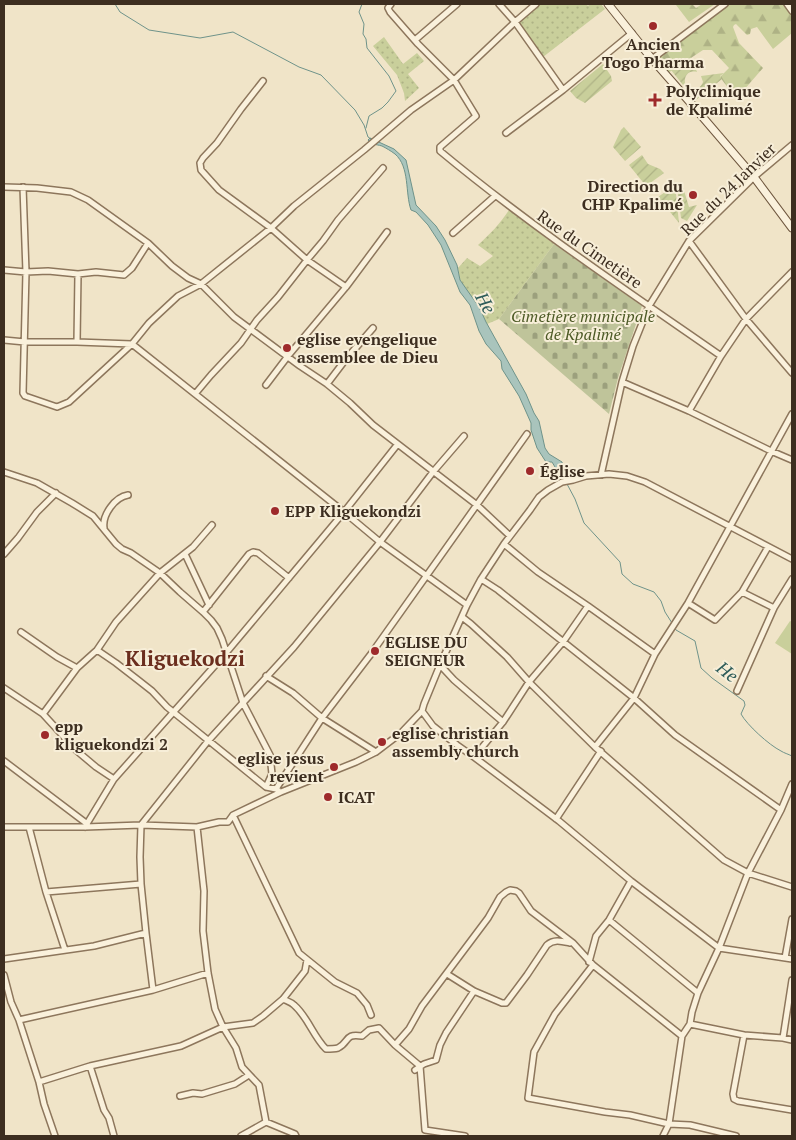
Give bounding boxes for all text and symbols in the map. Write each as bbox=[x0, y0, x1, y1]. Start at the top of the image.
marker: Ancien Togo Pharma bbox=[647, 20, 659, 32]
place label: Ancien Togo Pharma bbox=[602, 33, 704, 73]
place label: Polyclinique de Kpalimé bbox=[666, 80, 761, 120]
marker: Polyclinique de Kpalimé bbox=[648, 93, 662, 107]
street label: Rue du 24 Janvier bbox=[676, 137, 781, 240]
place label: Direction du CHP Kpalimé bbox=[582, 175, 683, 215]
marker: Direction du CHP Kpalimé bbox=[687, 189, 699, 201]
street label: Rue du Cimetière bbox=[533, 205, 647, 293]
water label: He bbox=[470, 287, 501, 318]
park label: Cimetière municipale de Kpalimé bbox=[511, 305, 655, 345]
place label: eglise evengelique assemblee de Dieu bbox=[297, 328, 438, 368]
marker: eglise evengelique assemblee de Dieu bbox=[281, 342, 293, 354]
place label: Église bbox=[540, 460, 586, 482]
marker: Église bbox=[524, 465, 536, 477]
place label: EPP Kliguekondzi bbox=[285, 500, 421, 522]
marker: EPP Kliguekondzi bbox=[269, 505, 281, 517]
place label: EGLISE DU SEIGNEUR bbox=[385, 631, 468, 671]
district label: Kliguekodzi bbox=[125, 644, 245, 672]
marker: EGLISE DU SEIGNEUR bbox=[369, 645, 381, 657]
water label: He bbox=[711, 655, 743, 687]
place label: epp kliguekondzi 2 bbox=[55, 715, 168, 755]
place label: eglise christian assembly church bbox=[392, 722, 520, 762]
marker: epp kliguekondzi 2 bbox=[39, 729, 51, 741]
marker: eglise christian assembly church bbox=[376, 736, 388, 748]
place label: eglise jesus revient bbox=[237, 747, 325, 787]
marker: eglise jesus revient bbox=[328, 761, 340, 773]
place label: ICAT bbox=[338, 786, 375, 808]
marker: ICAT bbox=[322, 791, 334, 803]

